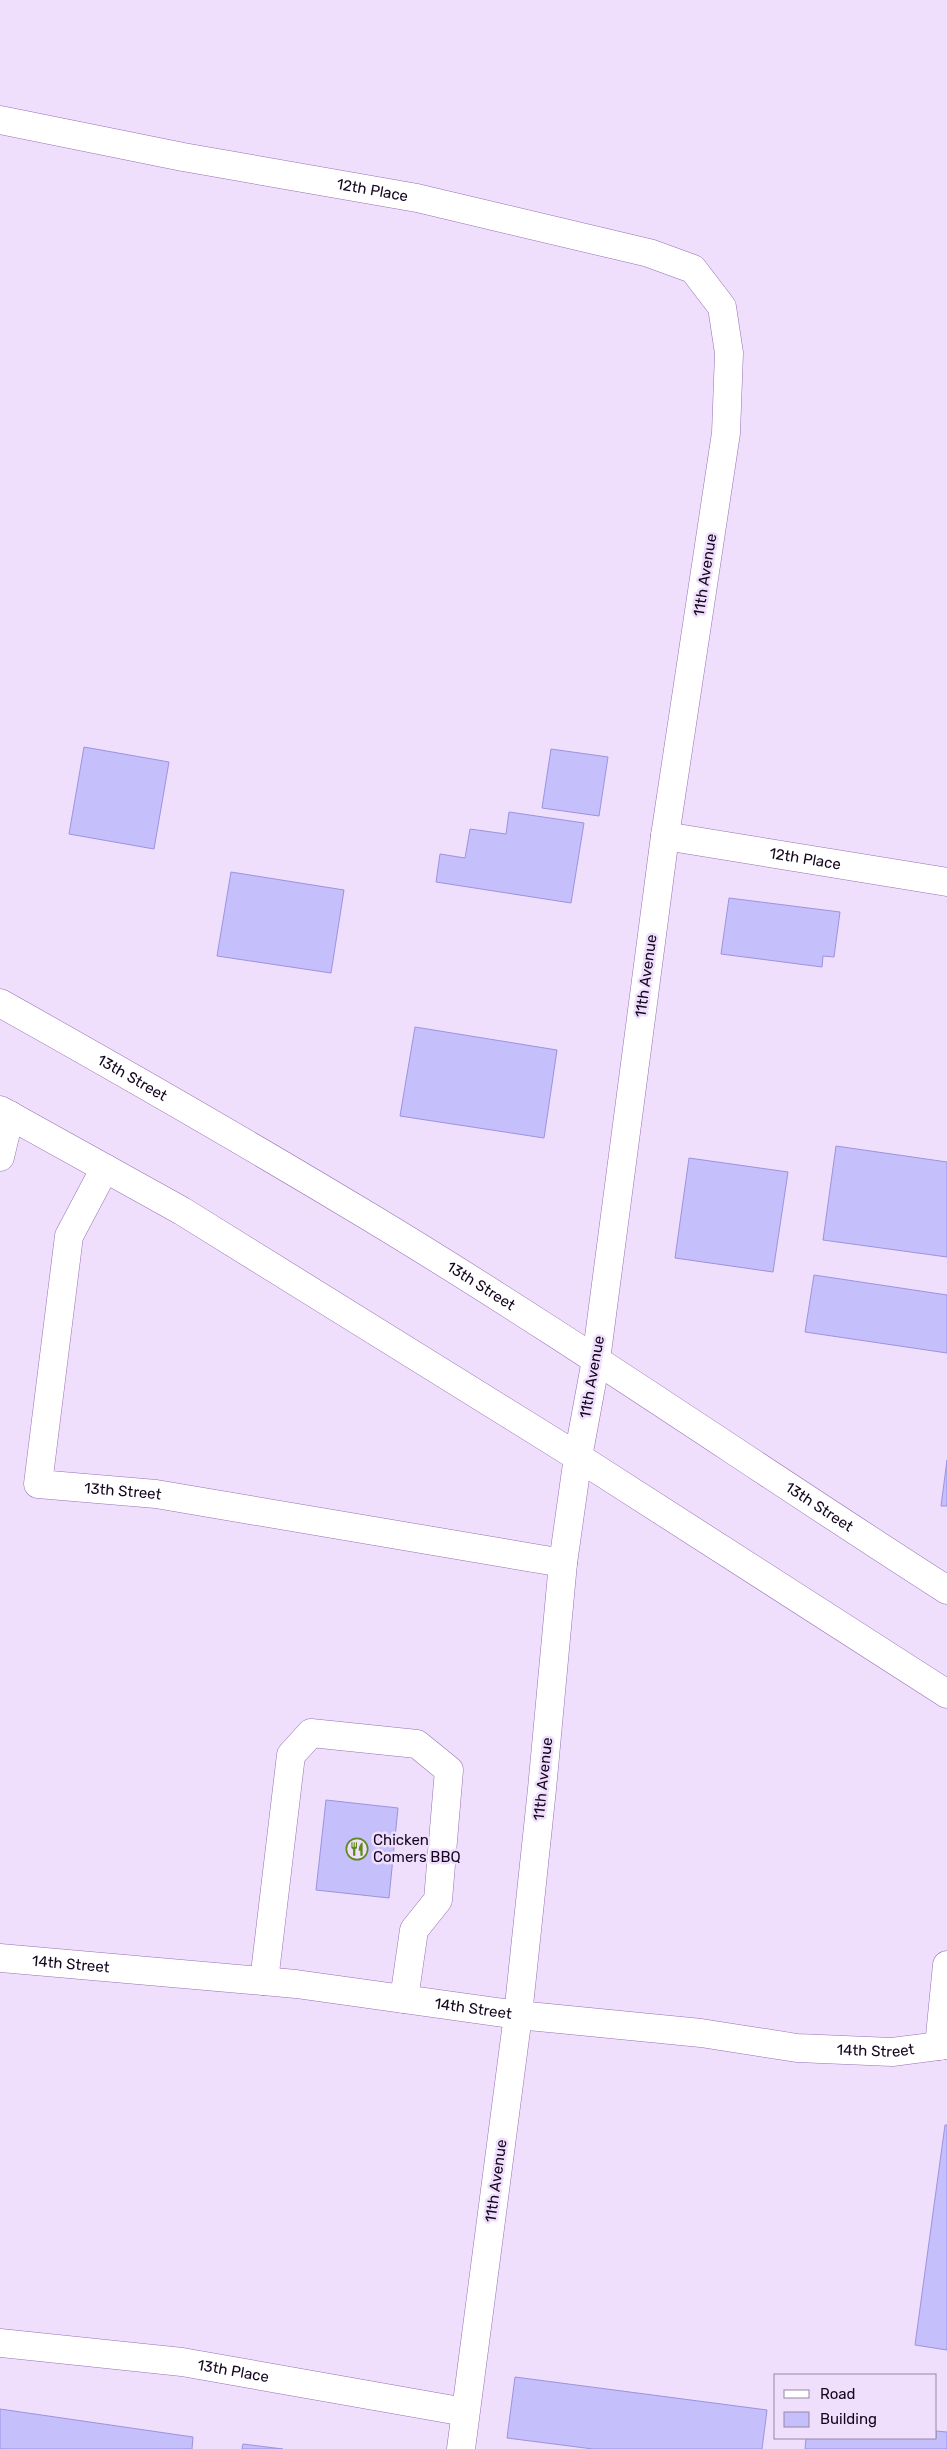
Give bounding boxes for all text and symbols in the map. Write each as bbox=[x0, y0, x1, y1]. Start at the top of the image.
street label: 12th Place bbox=[335, 175, 410, 205]
street label: 11th Avenue bbox=[690, 532, 720, 618]
street label: 12th Place bbox=[768, 844, 842, 874]
street label: 11th Avenue bbox=[631, 933, 661, 1019]
street label: 13th Street bbox=[94, 1051, 170, 1105]
street label: 13th Street bbox=[443, 1258, 519, 1314]
street label: 11th Avenue bbox=[576, 1334, 608, 1420]
street label: 13th Street bbox=[782, 1478, 857, 1536]
street label: 13th Street bbox=[83, 1479, 163, 1504]
street label: 11th Avenue bbox=[530, 1736, 556, 1822]
place label: Chicken Comers BBQ bbox=[373, 1831, 461, 1866]
restaurant icon: Chicken Comers BBQ bbox=[345, 1837, 369, 1861]
street label: 14th Street bbox=[31, 1952, 110, 1977]
street label: 14th Street bbox=[433, 1994, 513, 2023]
street label: 14th Street bbox=[836, 2040, 916, 2061]
street label: 11th Avenue bbox=[481, 2138, 511, 2224]
street label: 13th Place bbox=[196, 2356, 270, 2386]
legend bbox=[774, 2374, 937, 2439]
text: Road bbox=[820, 2385, 856, 2403]
text: Building bbox=[820, 2410, 877, 2428]

